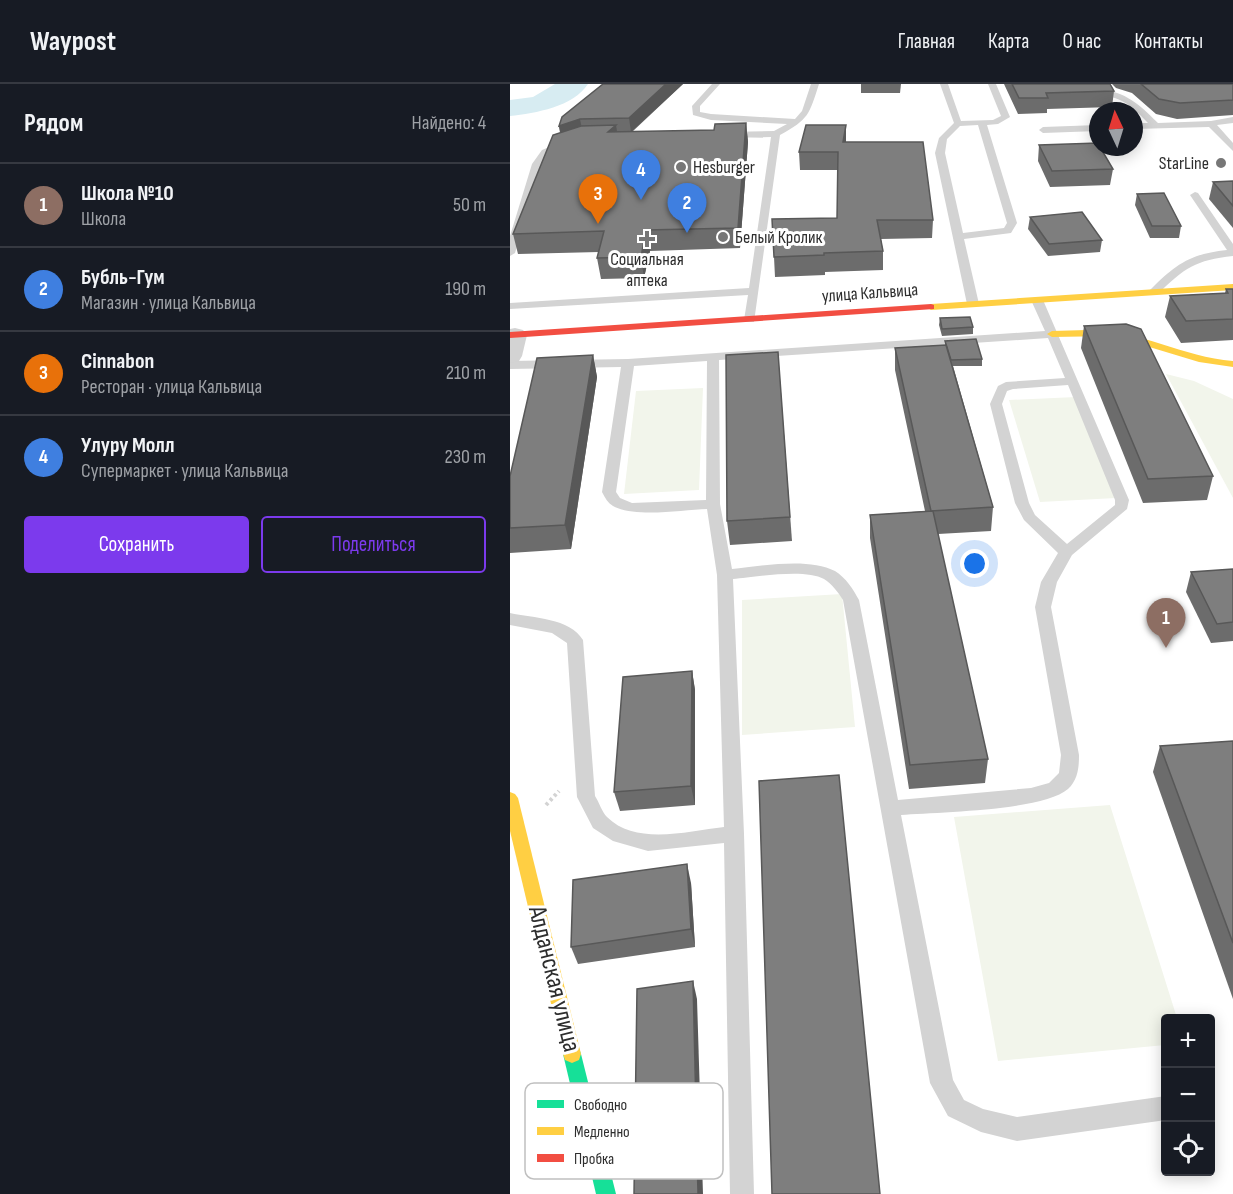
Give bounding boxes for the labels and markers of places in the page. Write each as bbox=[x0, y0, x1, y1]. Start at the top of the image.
pin: 4 bbox=[622, 150, 660, 200]
place label: StarLine bbox=[1159, 153, 1209, 174]
marker: StarLine bbox=[1214, 156, 1228, 170]
place label: Hesburger bbox=[693, 157, 755, 178]
marker: Hesburger bbox=[674, 160, 688, 174]
pin: 3 bbox=[578, 174, 617, 224]
pin: 2 bbox=[668, 184, 706, 233]
place label: Белый Кролик bbox=[735, 227, 822, 248]
marker: Белый Кролик bbox=[716, 230, 730, 244]
marker: Социальная аптека bbox=[640, 232, 654, 246]
place label: Социальная аптека bbox=[610, 249, 684, 291]
pin: 1 bbox=[1146, 598, 1186, 648]

